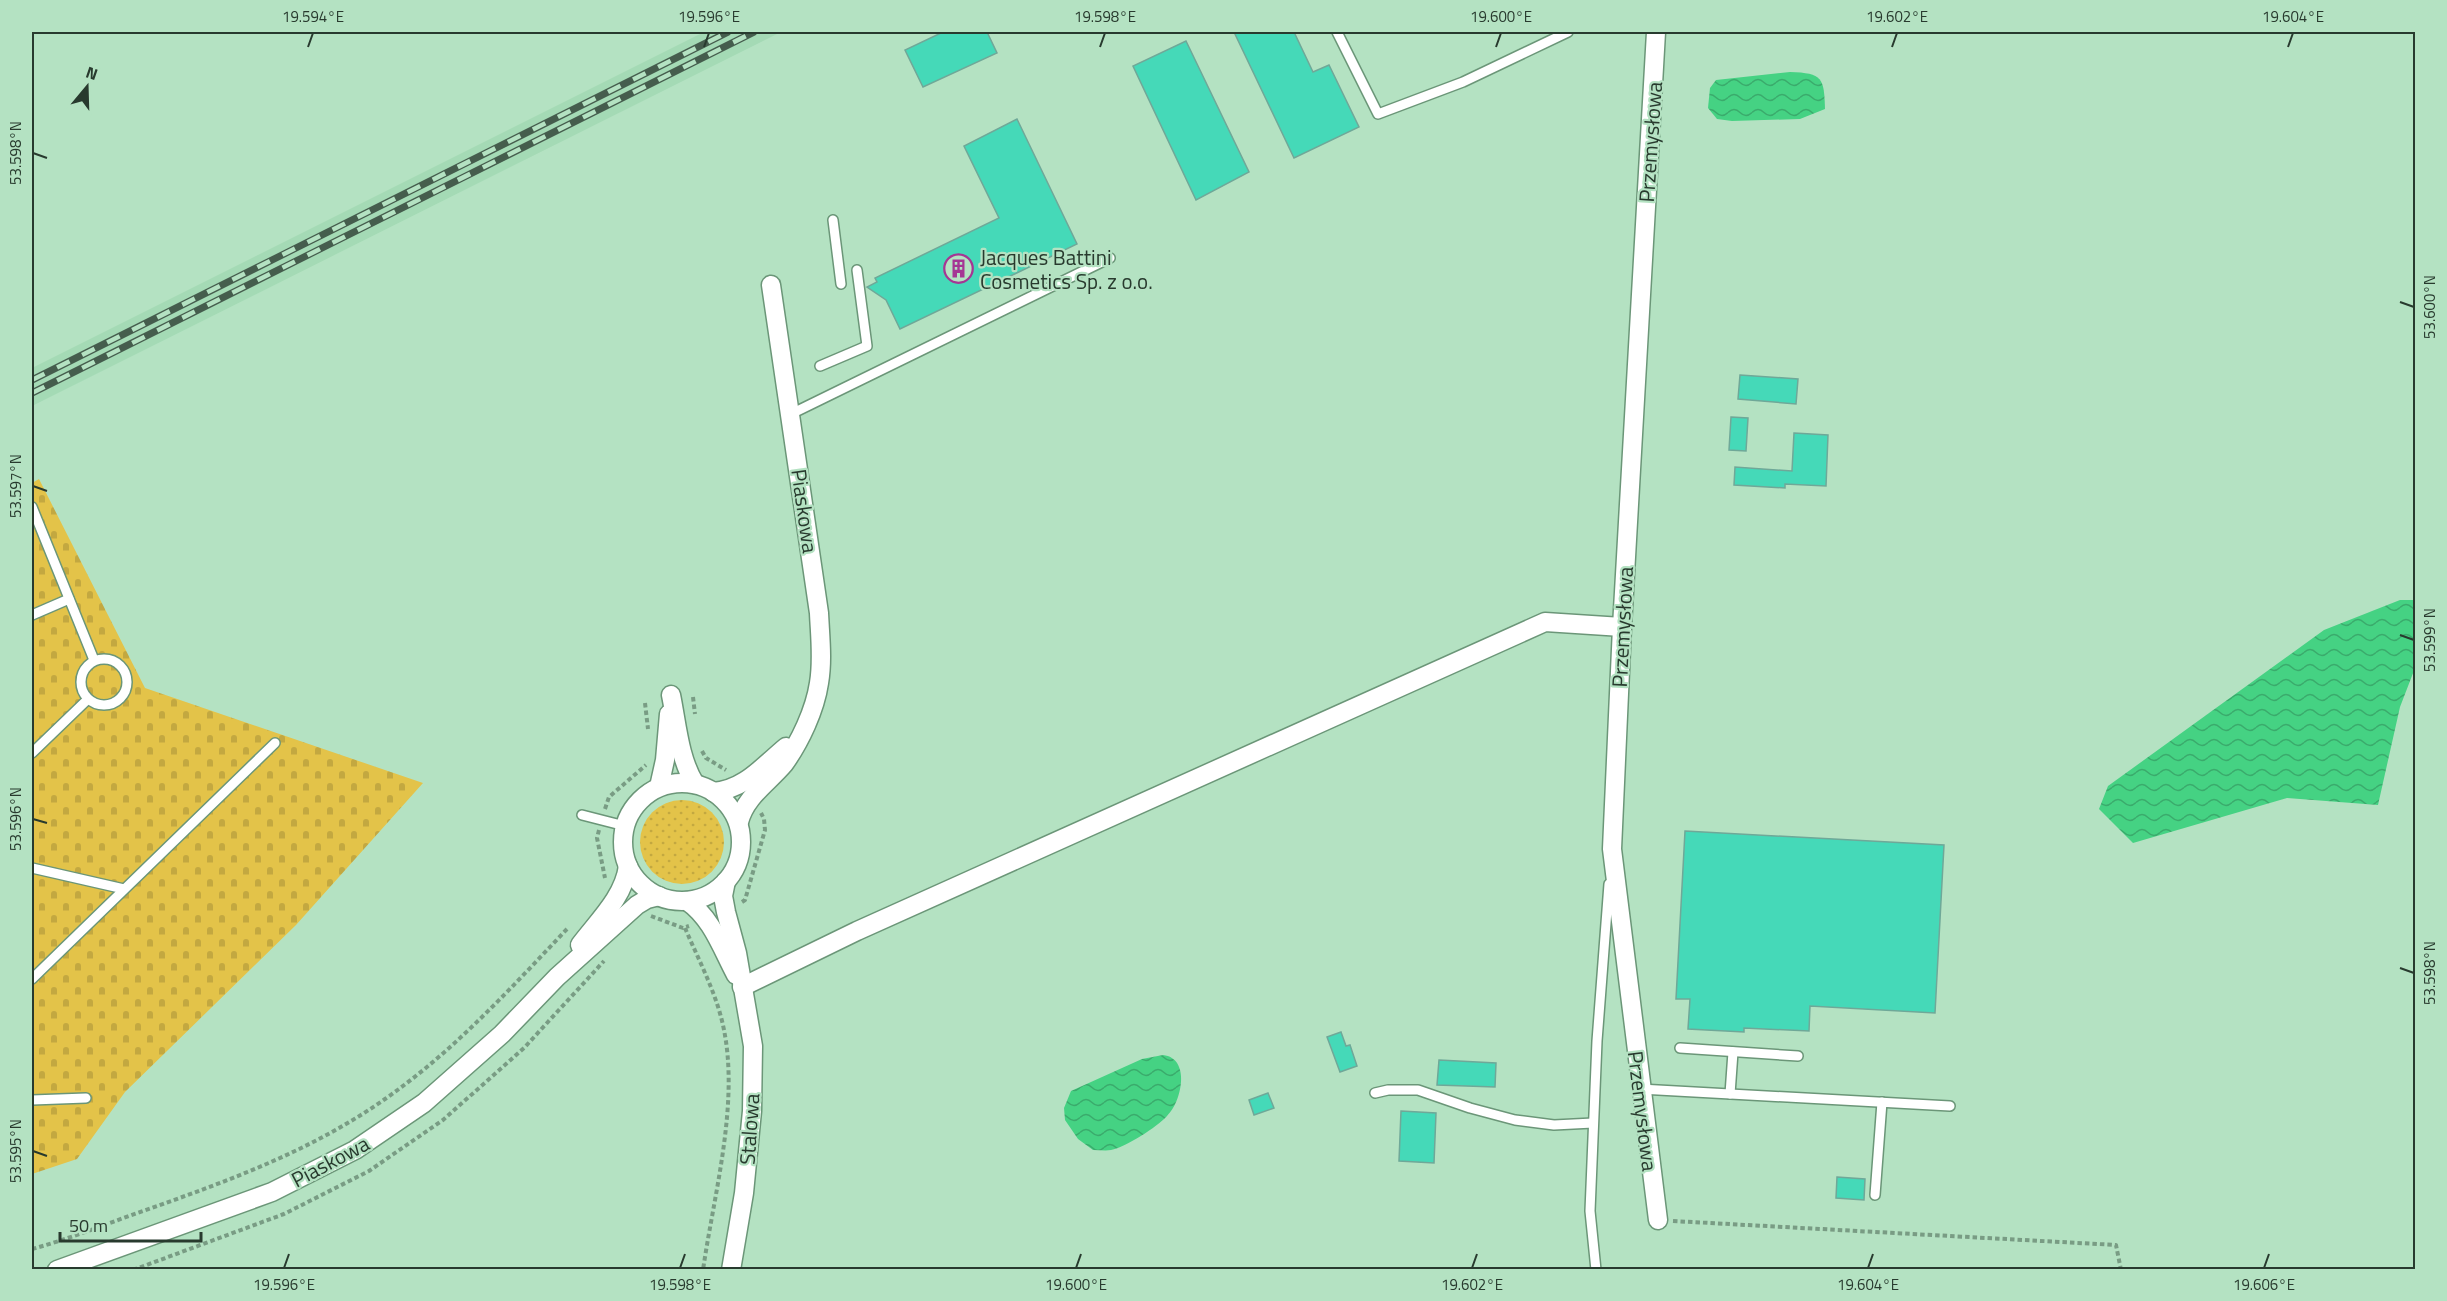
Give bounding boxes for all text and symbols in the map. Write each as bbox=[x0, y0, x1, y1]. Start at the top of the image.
text: 19.594°E bbox=[282, 5, 344, 28]
text: 19.596°E bbox=[678, 5, 740, 28]
text: 19.598°E bbox=[1074, 5, 1136, 28]
text: 19.600°E bbox=[1470, 5, 1532, 28]
text: 19.602°E bbox=[1866, 5, 1928, 28]
text: 19.604°E bbox=[2262, 5, 2324, 28]
north arrow bbox=[57, 57, 117, 117]
text: N bbox=[83, 60, 101, 86]
street label: Przemysłowa bbox=[1630, 80, 1670, 203]
text: 53.598°N bbox=[4, 121, 27, 185]
place label: Jacques Battini Cosmetics Sp. z o.o. bbox=[980, 241, 1153, 297]
building icon: Jacques Battini Cosmetics Sp. z o.o. bbox=[943, 253, 975, 285]
text: 53.600°N bbox=[2418, 275, 2441, 339]
text: 53.597°N bbox=[4, 454, 27, 518]
street label: Piaskowa bbox=[783, 467, 827, 556]
street label: Przemysłowa bbox=[1603, 565, 1641, 688]
text: 53.599°N bbox=[2418, 608, 2441, 672]
text: 53.596°N bbox=[4, 787, 27, 851]
text: 53.598°N bbox=[2418, 941, 2441, 1005]
street label: Przemysłowa bbox=[1620, 1049, 1666, 1173]
street label: Stalowa bbox=[731, 1092, 767, 1166]
text: 53.595°N bbox=[4, 1119, 27, 1183]
street label: Piaskowa bbox=[285, 1127, 375, 1195]
scale bar bbox=[60, 1205, 201, 1243]
text: 50 m bbox=[69, 1212, 108, 1239]
text: 19.596°E bbox=[253, 1273, 315, 1296]
text: 19.598°E bbox=[649, 1273, 711, 1296]
text: 19.600°E bbox=[1045, 1273, 1107, 1296]
text: 19.602°E bbox=[1441, 1273, 1503, 1296]
text: 19.604°E bbox=[1837, 1273, 1899, 1296]
text: 19.606°E bbox=[2233, 1273, 2295, 1296]

